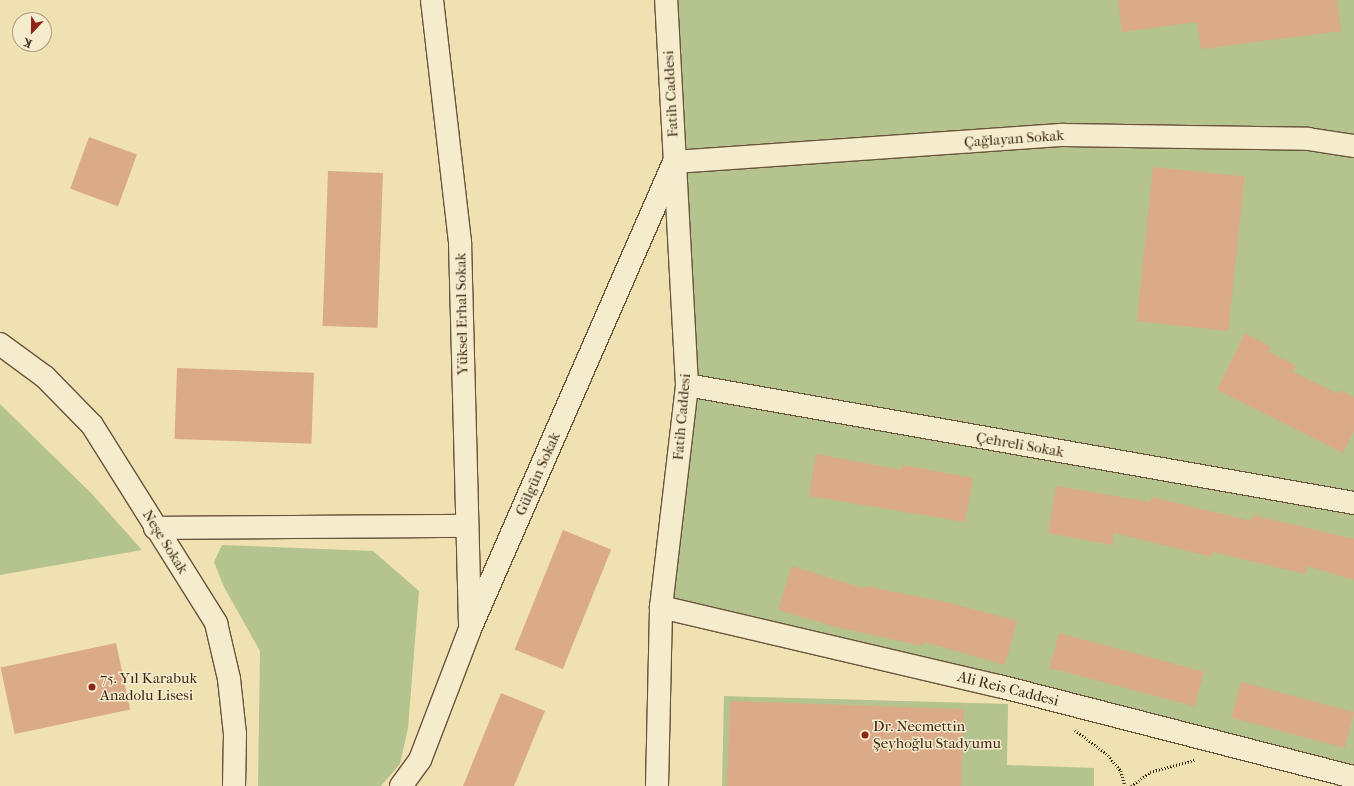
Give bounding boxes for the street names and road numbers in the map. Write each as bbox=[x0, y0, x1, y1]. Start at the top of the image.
street label: Fatih Caddesi bbox=[660, 50, 682, 138]
street label: Çağlayan Sokak bbox=[963, 127, 1065, 151]
street label: Yüksel Erhal Sokak bbox=[452, 253, 472, 375]
street label: Fatih Caddesi bbox=[669, 373, 695, 461]
street label: Çehreli Sokak bbox=[975, 428, 1065, 462]
street label: Gülgün Sokak bbox=[512, 429, 564, 519]
street label: Neşe Sokak bbox=[138, 507, 192, 577]
street label: Ali Reis Caddesi bbox=[956, 668, 1060, 710]

